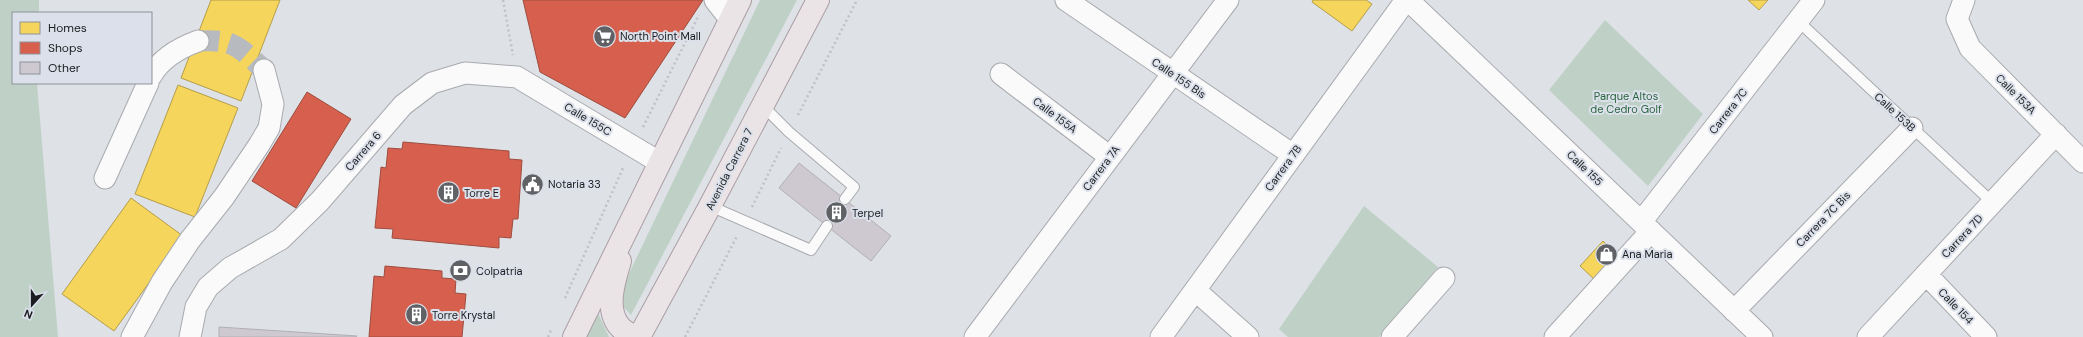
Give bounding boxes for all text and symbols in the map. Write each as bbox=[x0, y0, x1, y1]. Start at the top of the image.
legend bbox=[12, 12, 152, 84]
text: Homes bbox=[48, 20, 87, 36]
supermarket icon: North Point Mall bbox=[592, 23, 618, 49]
place label: North Point Mall bbox=[620, 29, 701, 43]
text: Shops bbox=[48, 40, 83, 56]
street label: Calle 155 Bis bbox=[1149, 55, 1209, 101]
text: Other bbox=[48, 60, 81, 76]
street label: Calle 153A bbox=[1993, 71, 2039, 117]
street label: Carrera 7C bbox=[1706, 85, 1750, 137]
park label: Parque Altos de Cedro Golf bbox=[1590, 89, 1662, 116]
street label: Calle 153B bbox=[1871, 89, 1919, 135]
street label: Calle 155A bbox=[1030, 94, 1080, 136]
street label: Calle 155C bbox=[562, 99, 614, 139]
street label: Avenida Carrera 7 bbox=[702, 126, 756, 212]
street label: Carrera 6 bbox=[342, 128, 384, 174]
street label: Carrera 7B bbox=[1262, 142, 1305, 194]
street label: Carrera 7A bbox=[1079, 143, 1123, 193]
street label: Calle 155 bbox=[1564, 147, 1606, 189]
public building icon: Notaria 33 bbox=[519, 171, 545, 197]
place label: Notaria 33 bbox=[548, 177, 601, 191]
building icon: Torre E bbox=[436, 180, 462, 206]
place label: Torre E bbox=[464, 186, 499, 200]
street label: Carrera 7C Bis bbox=[1793, 188, 1853, 250]
building icon: Terpel bbox=[823, 200, 849, 226]
place label: Terpel bbox=[852, 206, 883, 220]
street label: Carrera 7D bbox=[1938, 211, 1986, 261]
shop icon: Ana Maria bbox=[1594, 241, 1620, 267]
place label: Ana Maria bbox=[1622, 247, 1672, 261]
bank icon: Colpatria bbox=[447, 258, 473, 284]
place label: Colpatria bbox=[476, 264, 523, 278]
north arrow bbox=[12, 285, 52, 325]
street label: Calle 154 bbox=[1935, 285, 1977, 327]
building icon: Torre Krystal bbox=[404, 302, 430, 328]
text: N bbox=[22, 306, 35, 322]
place label: Torre Krystal bbox=[432, 308, 495, 322]

